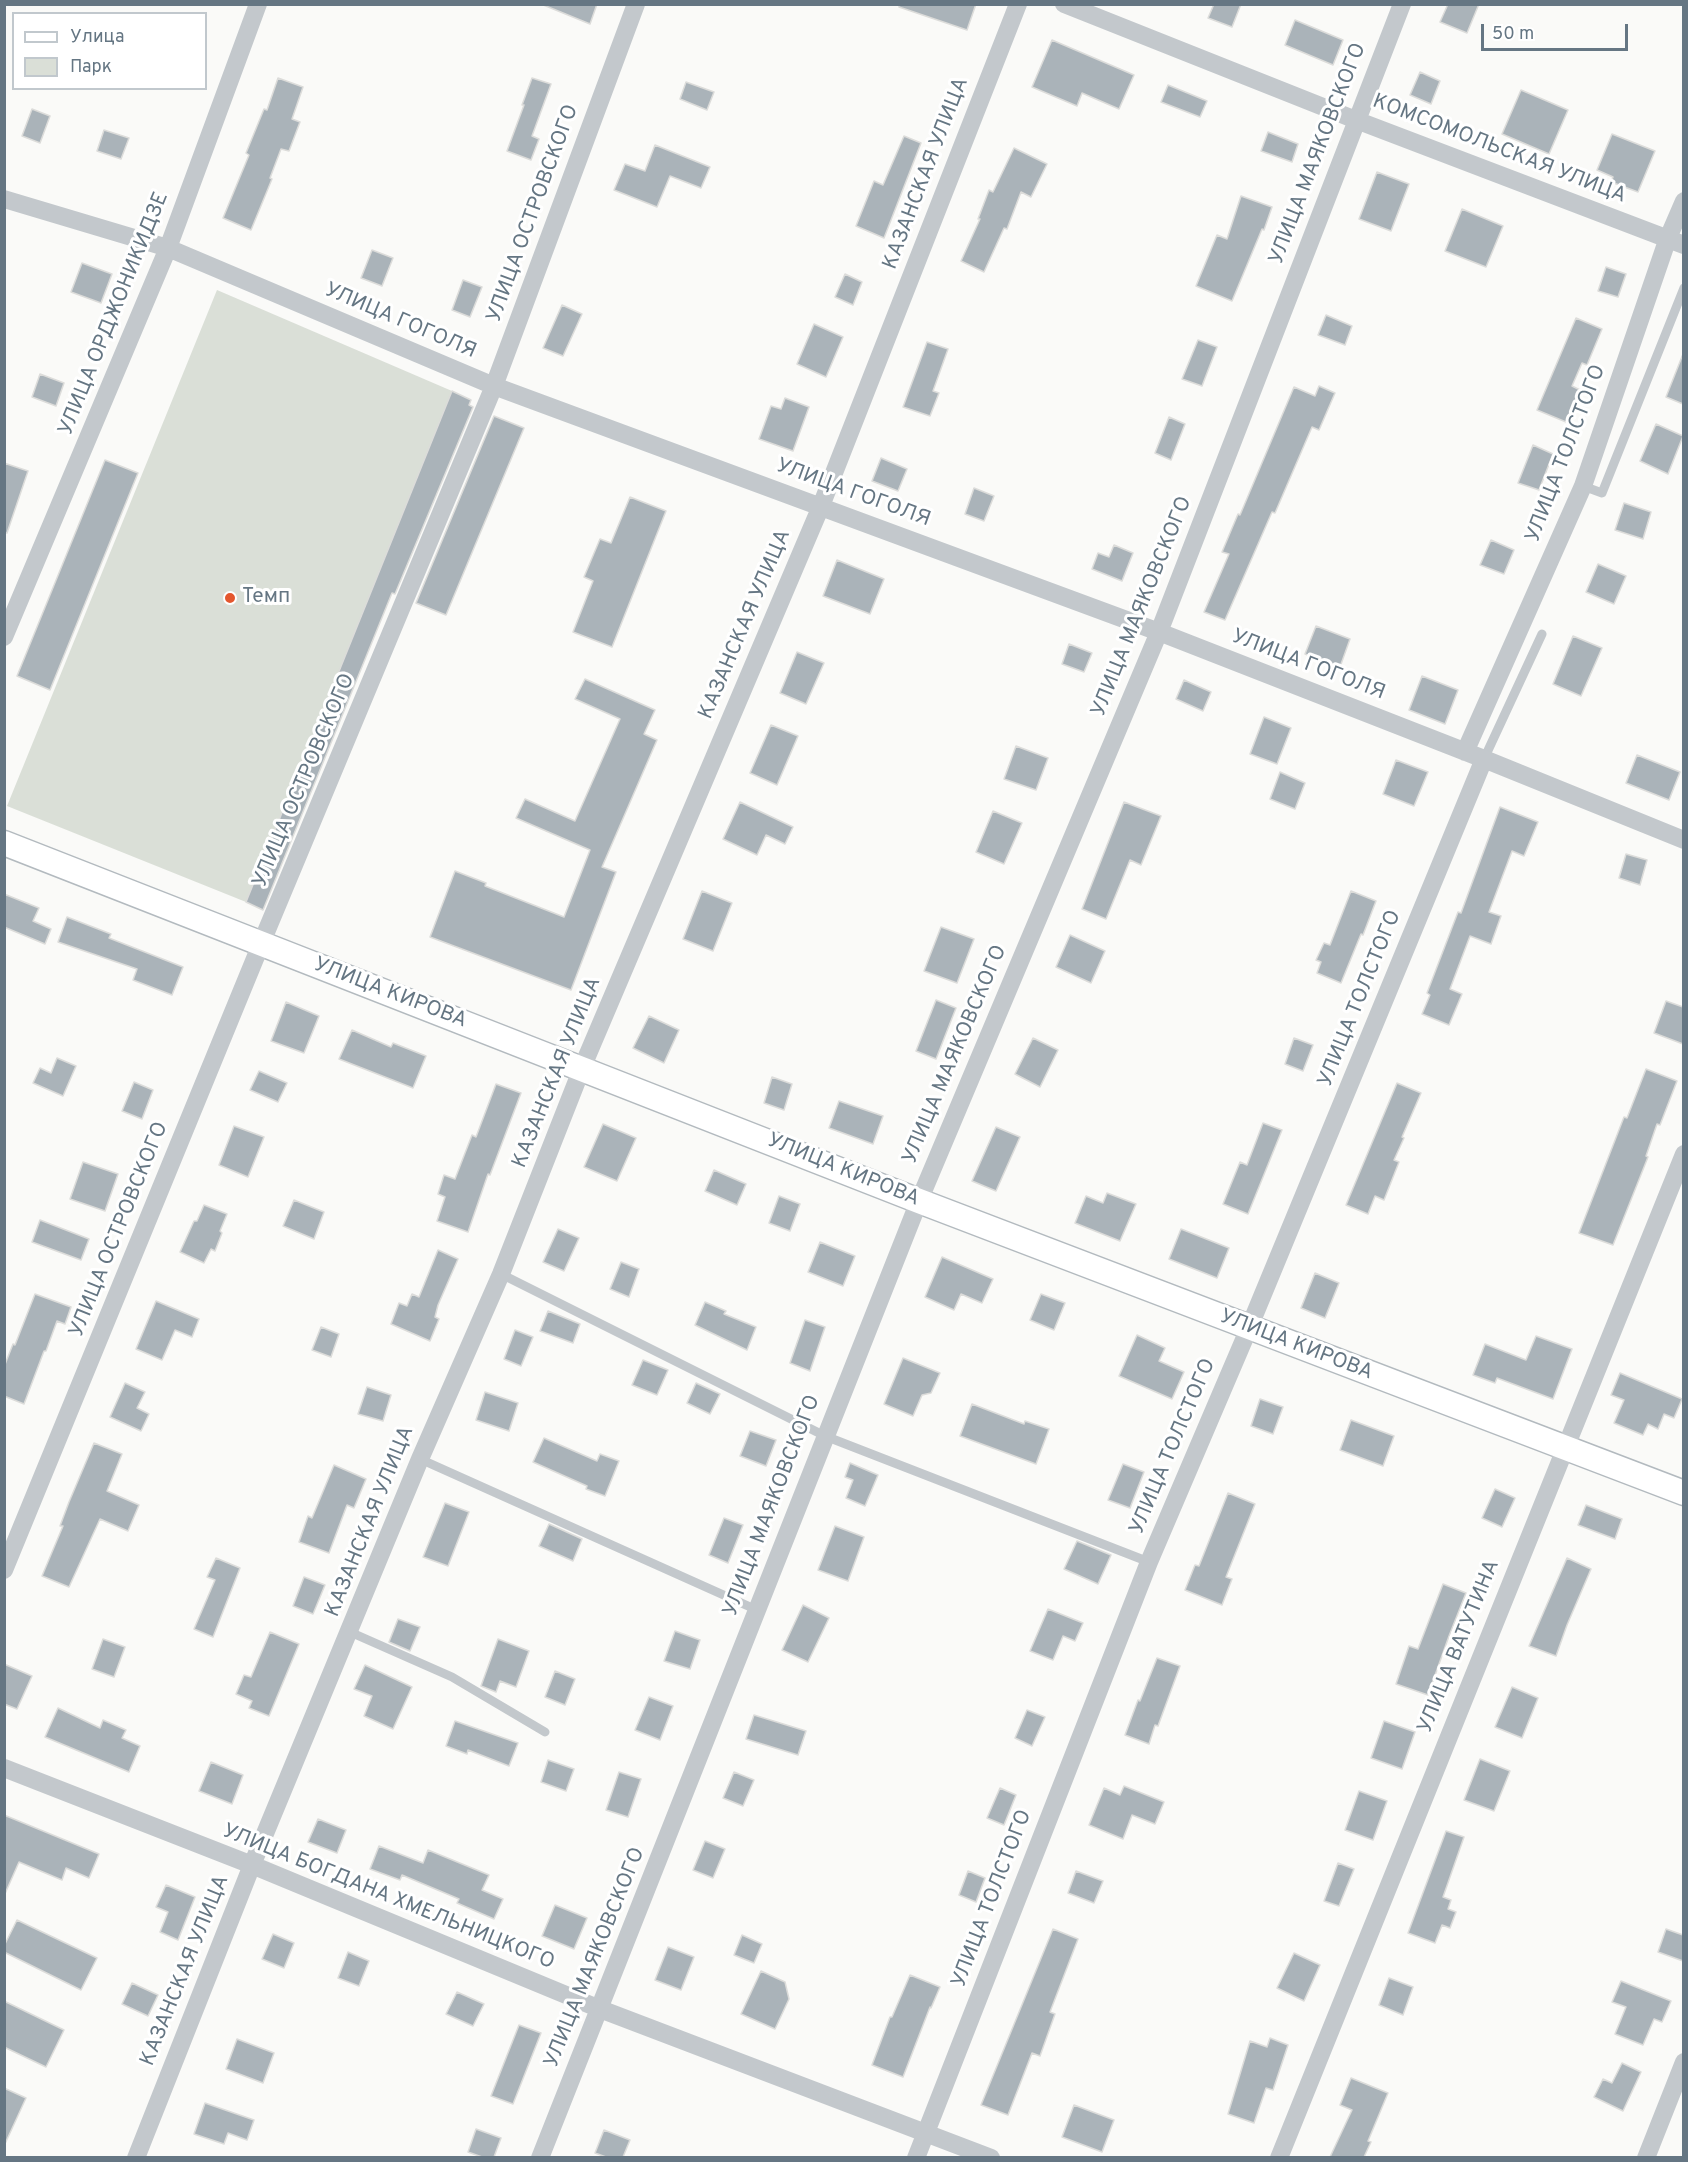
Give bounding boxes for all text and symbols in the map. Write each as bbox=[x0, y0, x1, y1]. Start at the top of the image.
legend bbox=[12, 12, 207, 90]
scale bar bbox=[1484, 12, 1631, 50]
text: 50 m bbox=[1492, 23, 1534, 46]
text: Улица bbox=[70, 26, 124, 49]
street label: УЛИЦА МАЯКОВСКОГО bbox=[1265, 40, 1373, 268]
text: Парк bbox=[70, 56, 112, 79]
street label: КАЗАНСКАЯ УЛИЦА bbox=[879, 75, 975, 273]
street label: КОМСОМОЛЬСКАЯ УЛИЦА bbox=[1369, 90, 1629, 210]
street label: УЛИЦА ОСТРОВСКОГО bbox=[483, 102, 585, 326]
street label: УЛИЦА ОРДЖОНИКИДЗЕ bbox=[55, 189, 175, 439]
street label: УЛИЦА ГОГОЛЯ bbox=[320, 279, 480, 365]
street label: УЛИЦА ТОЛСТОГО bbox=[1522, 362, 1612, 546]
street label: УЛИЦА ГОГОЛЯ bbox=[772, 454, 934, 534]
street label: УЛИЦА МАЯКОВСКОГО bbox=[1087, 493, 1199, 721]
street label: КАЗАНСКАЯ УЛИЦА bbox=[695, 526, 797, 724]
place label: Темп bbox=[242, 585, 290, 611]
marker: Темп bbox=[223, 591, 237, 605]
street label: УЛИЦА ГОГОЛЯ bbox=[1228, 625, 1388, 707]
street label: УЛИЦА ОСТРОВСКОГО bbox=[249, 670, 361, 892]
street label: УЛИЦА ТОЛСТОГО bbox=[1314, 907, 1408, 1091]
street label: УЛИЦА МАЯКОВСКОГО bbox=[899, 942, 1013, 1168]
street label: УЛИЦА КИРОВА bbox=[310, 953, 470, 1035]
street label: КАЗАНСКАЯ УЛИЦА bbox=[508, 974, 608, 1172]
street label: УЛИЦА ОСТРОВСКОГО bbox=[65, 1119, 175, 1341]
street label: УЛИЦА КИРОВА bbox=[763, 1129, 923, 1213]
street label: УЛИЦА КИРОВА bbox=[1216, 1305, 1376, 1387]
street label: УЛИЦА ТОЛСТОГО bbox=[1126, 1355, 1222, 1539]
street label: УЛИЦА МАЯКОВСКОГО bbox=[719, 1392, 827, 1620]
street label: КАЗАНСКАЯ УЛИЦА bbox=[321, 1423, 421, 1621]
street label: УЛИЦА ВАТУТИНА bbox=[1414, 1557, 1506, 1737]
street label: УЛИЦА ТОЛСТОГО bbox=[948, 1807, 1038, 1991]
street label: УЛИЦА БОГДАНА ХМЕЛЬНИЦКОГО bbox=[218, 1820, 558, 1976]
street label: УЛИЦА МАЯКОВСКОГО bbox=[540, 1844, 652, 2072]
street label: КАЗАНСКАЯ УЛИЦА bbox=[136, 1872, 236, 2070]

